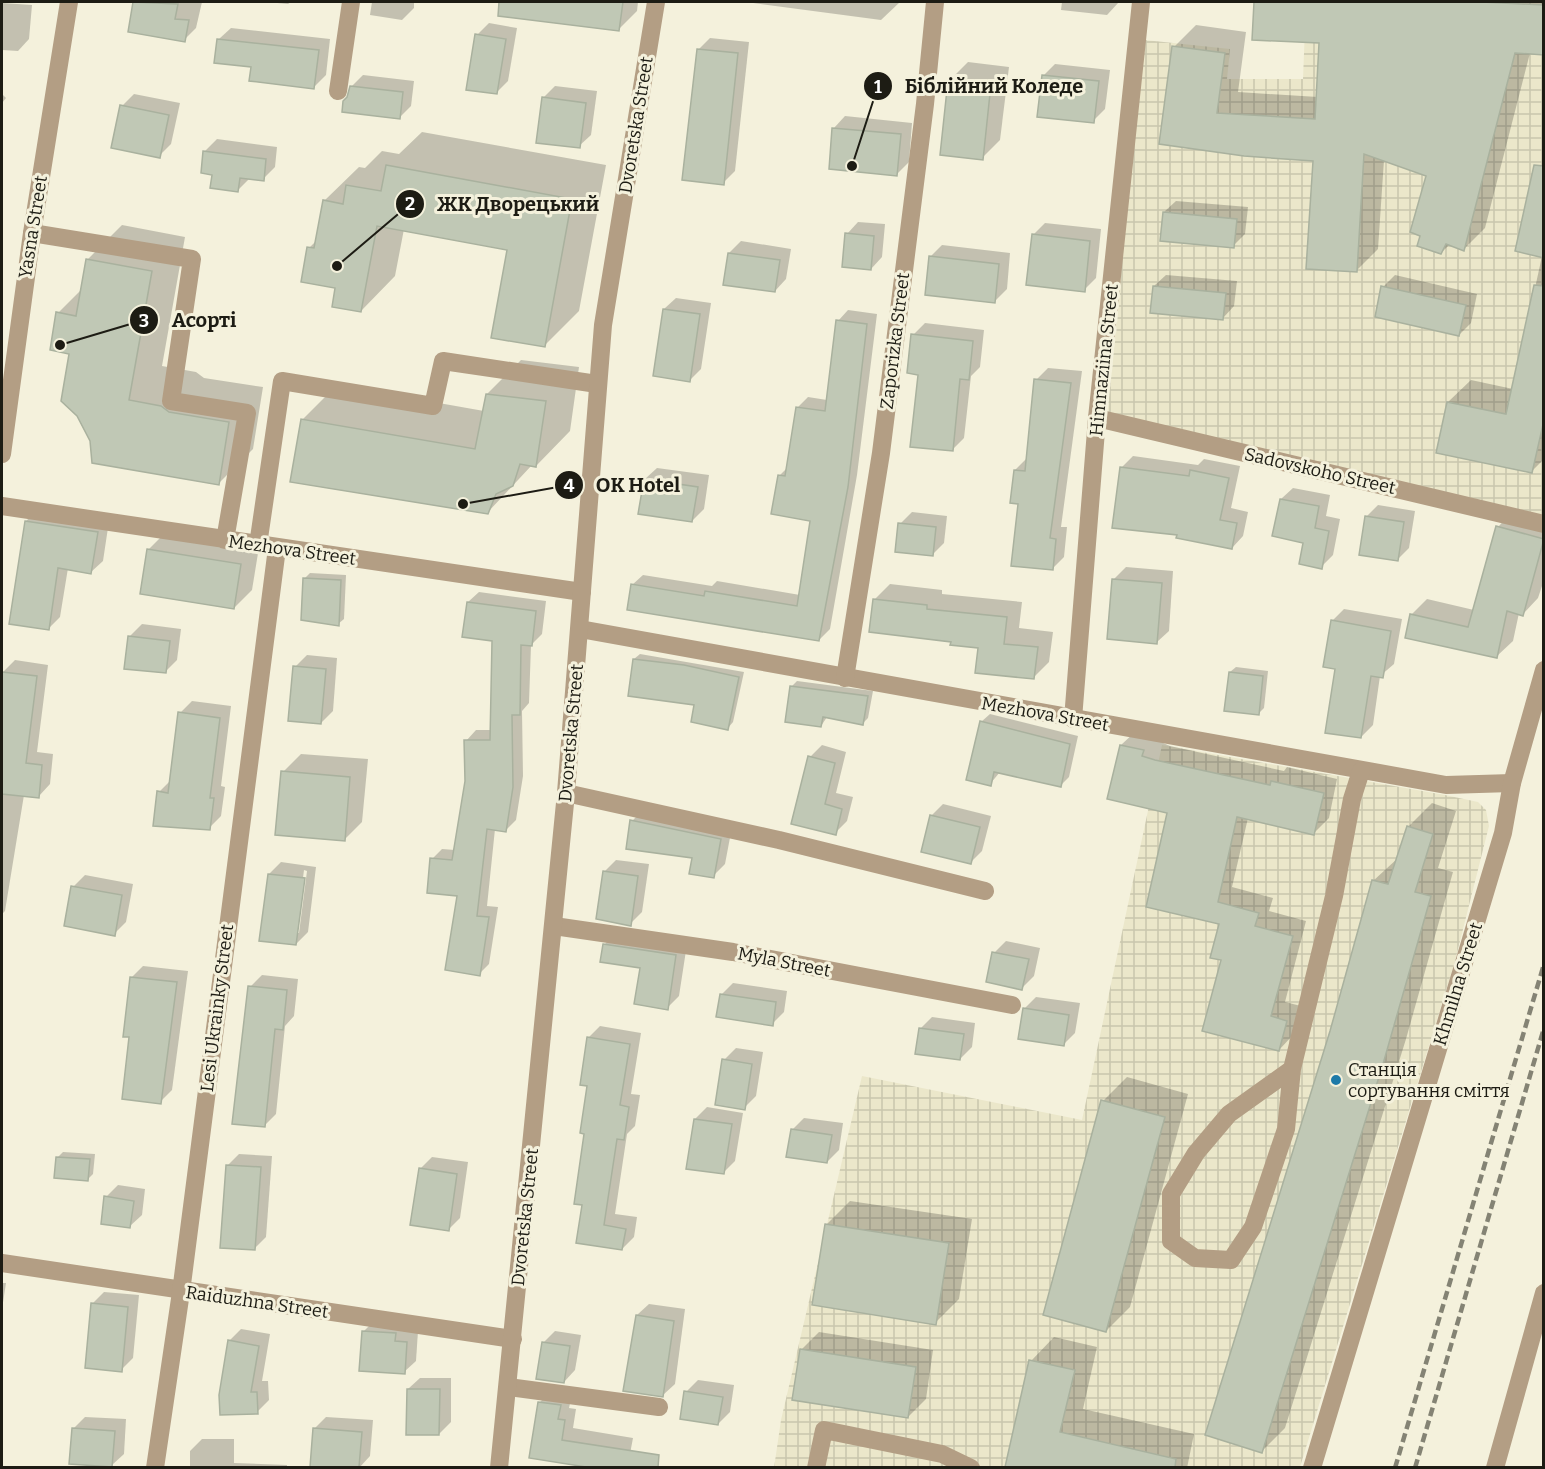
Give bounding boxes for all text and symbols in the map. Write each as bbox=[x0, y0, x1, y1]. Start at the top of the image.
street label: Dvoretska Street bbox=[614, 54, 658, 195]
callout: Біблійний Коледе bbox=[863, 67, 1096, 105]
text: Біблійний Коледе bbox=[905, 74, 1083, 98]
text: 1 bbox=[874, 76, 882, 98]
street label: Yasna Street bbox=[14, 173, 52, 280]
callout: ЖК Дворецький bbox=[395, 185, 612, 223]
text: ЖК Дворецький bbox=[437, 192, 599, 216]
text: 2 bbox=[405, 193, 415, 215]
street label: Zaporizka Street bbox=[876, 271, 914, 411]
street label: Himnaziina Street bbox=[1085, 282, 1123, 437]
callout: Асорті bbox=[129, 301, 248, 339]
text: Асорті bbox=[172, 308, 237, 332]
text: 3 bbox=[139, 310, 149, 332]
street label: Sadovskoho Street bbox=[1242, 443, 1398, 499]
callout: OK Hotel bbox=[554, 466, 692, 504]
text: OK Hotel bbox=[596, 473, 680, 497]
text: 4 bbox=[564, 475, 575, 497]
street label: Mezhova Street bbox=[227, 530, 358, 570]
street label: Dvoretska Street bbox=[554, 663, 588, 803]
street label: Mezhova Street bbox=[980, 692, 1111, 736]
street label: Khmilna Street bbox=[1429, 919, 1487, 1048]
street label: Lesi Ukrainky Street bbox=[196, 923, 238, 1093]
street label: Myla Street bbox=[736, 942, 833, 982]
place label: Станція сортування сміття bbox=[1348, 1059, 1510, 1102]
marker: Станція сортування сміття bbox=[1329, 1073, 1343, 1087]
street label: Dvoretska Street bbox=[507, 1147, 543, 1287]
street label: Raiduzhna Street bbox=[184, 1281, 330, 1323]

